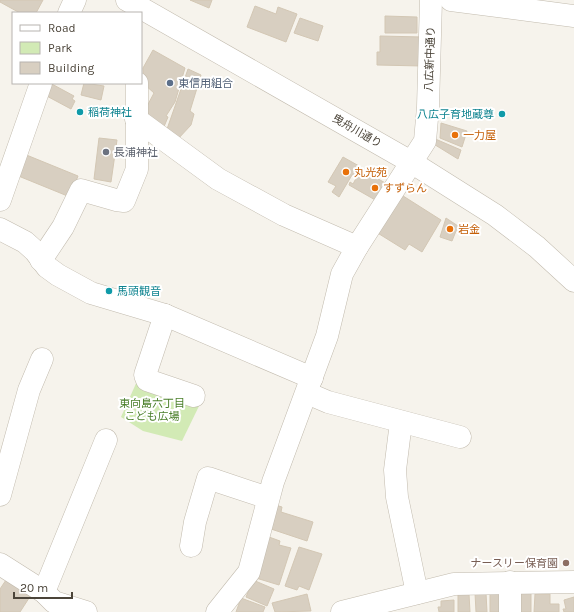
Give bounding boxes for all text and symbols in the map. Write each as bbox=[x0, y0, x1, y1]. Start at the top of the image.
legend bbox=[12, 12, 142, 84]
text: Road bbox=[48, 21, 76, 35]
street label: 八広新中通り bbox=[422, 26, 438, 92]
text: Park bbox=[48, 41, 73, 55]
text: Building bbox=[48, 61, 95, 75]
place label: 東信用組合 bbox=[178, 77, 233, 90]
marker: 東信用組合 bbox=[165, 78, 175, 88]
place label: 稲荷神社 bbox=[88, 106, 132, 119]
marker: 稲荷神社 bbox=[75, 107, 85, 117]
place label: 八広子育地蔵尊 bbox=[417, 108, 494, 121]
marker: 八広子育地蔵尊 bbox=[497, 109, 507, 119]
street label: 曳舟川通り bbox=[330, 112, 384, 150]
place label: 一力屋 bbox=[463, 129, 496, 142]
marker: 一力屋 bbox=[450, 130, 460, 140]
place label: 長浦神社 bbox=[114, 146, 158, 159]
marker: 長浦神社 bbox=[101, 147, 111, 157]
place label: 丸光苑 bbox=[354, 166, 387, 179]
marker: 丸光苑 bbox=[341, 167, 351, 177]
place label: すずらん bbox=[383, 182, 427, 195]
marker: すずらん bbox=[370, 183, 380, 193]
place label: 岩金 bbox=[458, 223, 480, 236]
marker: 岩金 bbox=[445, 224, 455, 234]
place label: 馬頭観音 bbox=[117, 285, 161, 298]
marker: 馬頭観音 bbox=[104, 286, 114, 296]
park label: 東向島六丁目 こども広場 bbox=[119, 397, 185, 423]
place label: ナースリー保育園 bbox=[471, 557, 558, 570]
marker: ナースリー保育園 bbox=[561, 558, 571, 568]
scale bar bbox=[14, 574, 72, 600]
text: 20 m bbox=[20, 581, 48, 595]

